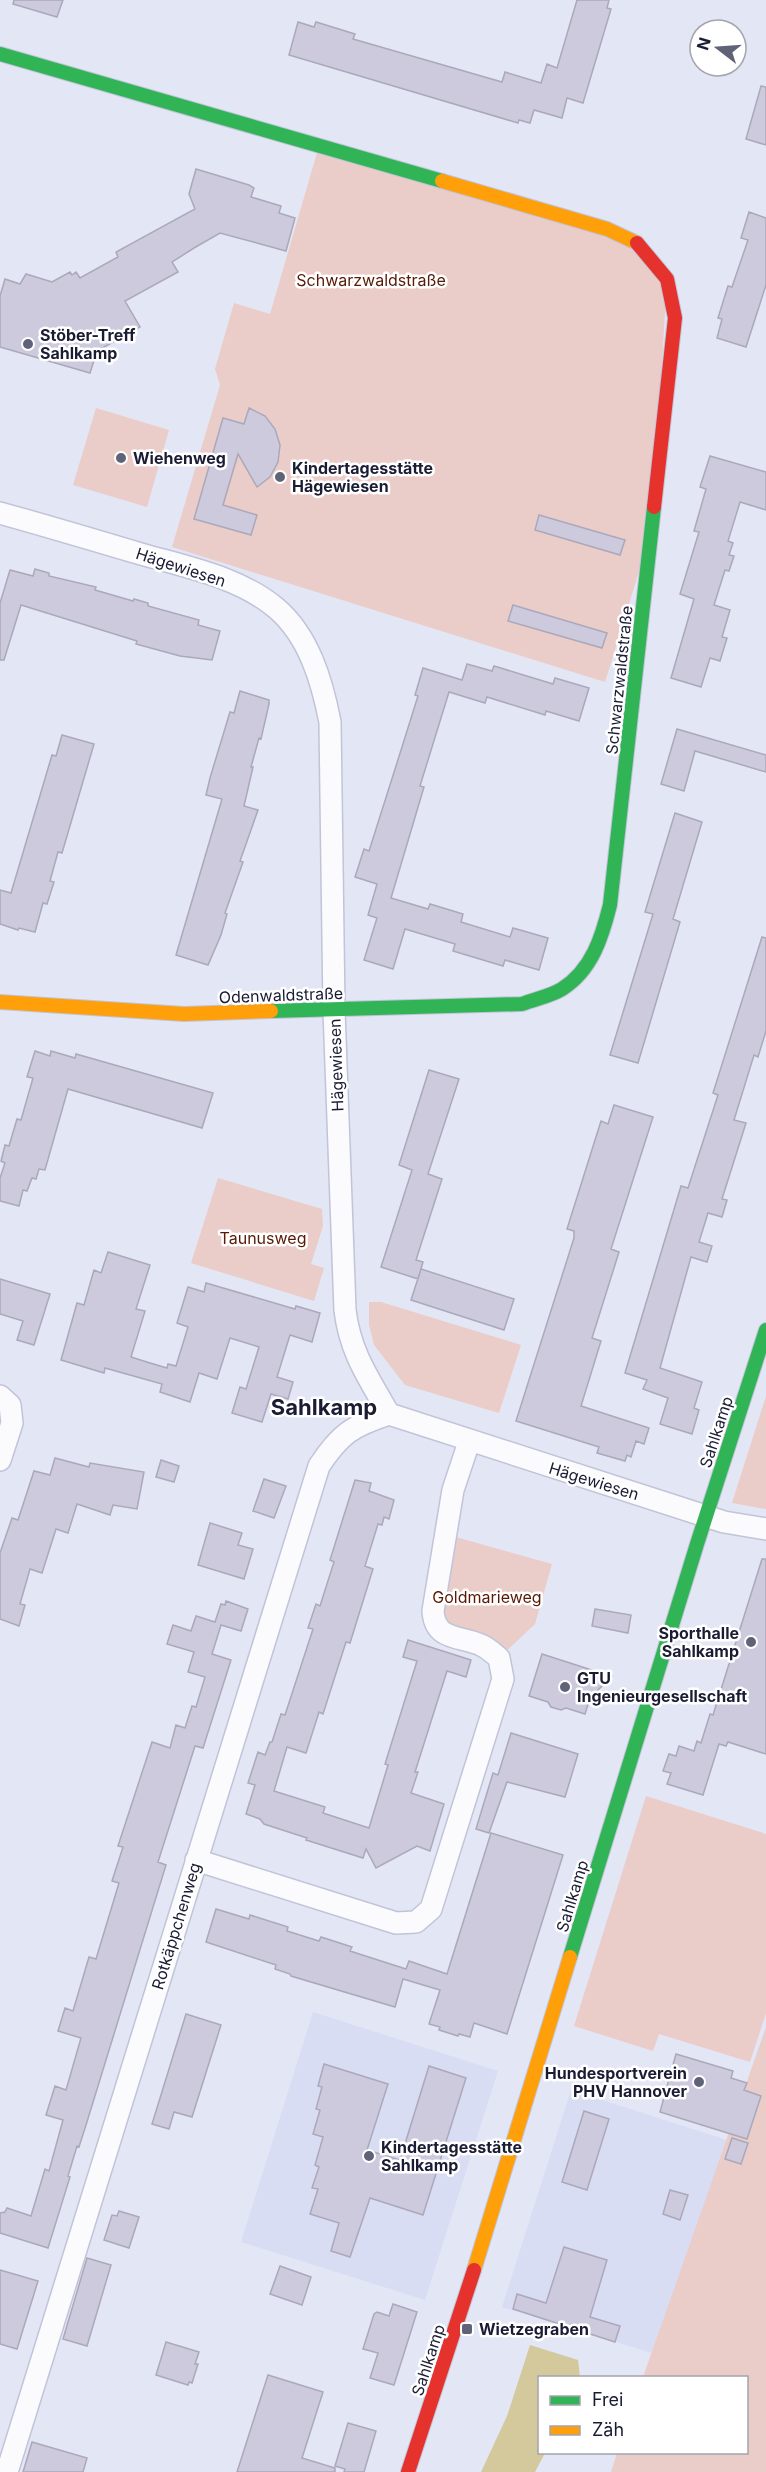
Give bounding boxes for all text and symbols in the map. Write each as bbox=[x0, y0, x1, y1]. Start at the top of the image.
north arrow bbox=[688, 18, 748, 78]
text: N bbox=[692, 35, 715, 52]
park label: Schwarzwaldstraße bbox=[296, 270, 446, 290]
place label: Stöber-Treff Sahlkamp bbox=[40, 325, 136, 363]
marker: Stöber-Treff Sahlkamp bbox=[21, 337, 35, 351]
place label: Wiehenweg bbox=[133, 448, 226, 468]
marker: Wiehenweg bbox=[114, 451, 128, 465]
place label: Kindertagesstätte Hägewiesen bbox=[292, 458, 433, 496]
marker: Kindertagesstätte Hägewiesen bbox=[273, 470, 287, 484]
street label: Hägewiesen bbox=[134, 543, 228, 591]
street label: Schwarzwaldstraße bbox=[601, 605, 637, 755]
street label: Odenwaldstraße bbox=[218, 983, 344, 1007]
street label: Hägewiesen bbox=[324, 1018, 348, 1112]
park label: Taunusweg bbox=[220, 1228, 306, 1248]
district label: Sahlkamp bbox=[271, 1394, 377, 1420]
street label: Sahlkamp bbox=[695, 1394, 737, 1470]
street label: Hägewiesen bbox=[546, 1458, 642, 1504]
park label: Goldmarieweg bbox=[432, 1587, 542, 1607]
place label: Sporthalle Sahlkamp bbox=[658, 1623, 739, 1661]
marker: Sporthalle Sahlkamp bbox=[744, 1635, 758, 1649]
place label: GTU Ingenieurgesellschaft bbox=[577, 1668, 747, 1706]
marker: GTU Ingenieurgesellschaft bbox=[558, 1680, 572, 1694]
street label: Sahlkamp bbox=[552, 1858, 592, 1934]
street label: Rotkäppchenweg bbox=[147, 1860, 205, 1992]
place label: Hundesportverein PHV Hannover bbox=[545, 2063, 687, 2101]
marker: Hundesportverein PHV Hannover bbox=[692, 2075, 706, 2089]
place label: Kindertagesstätte Sahlkamp bbox=[381, 2137, 522, 2175]
marker: Kindertagesstätte Sahlkamp bbox=[362, 2149, 376, 2163]
place label: Wietzegraben bbox=[479, 2319, 589, 2339]
street label: Sahlkamp bbox=[407, 2322, 449, 2398]
marker: Wietzegraben bbox=[460, 2322, 474, 2336]
legend bbox=[538, 2376, 748, 2454]
text: Frei bbox=[592, 2389, 623, 2410]
text: Zäh bbox=[592, 2419, 624, 2440]

